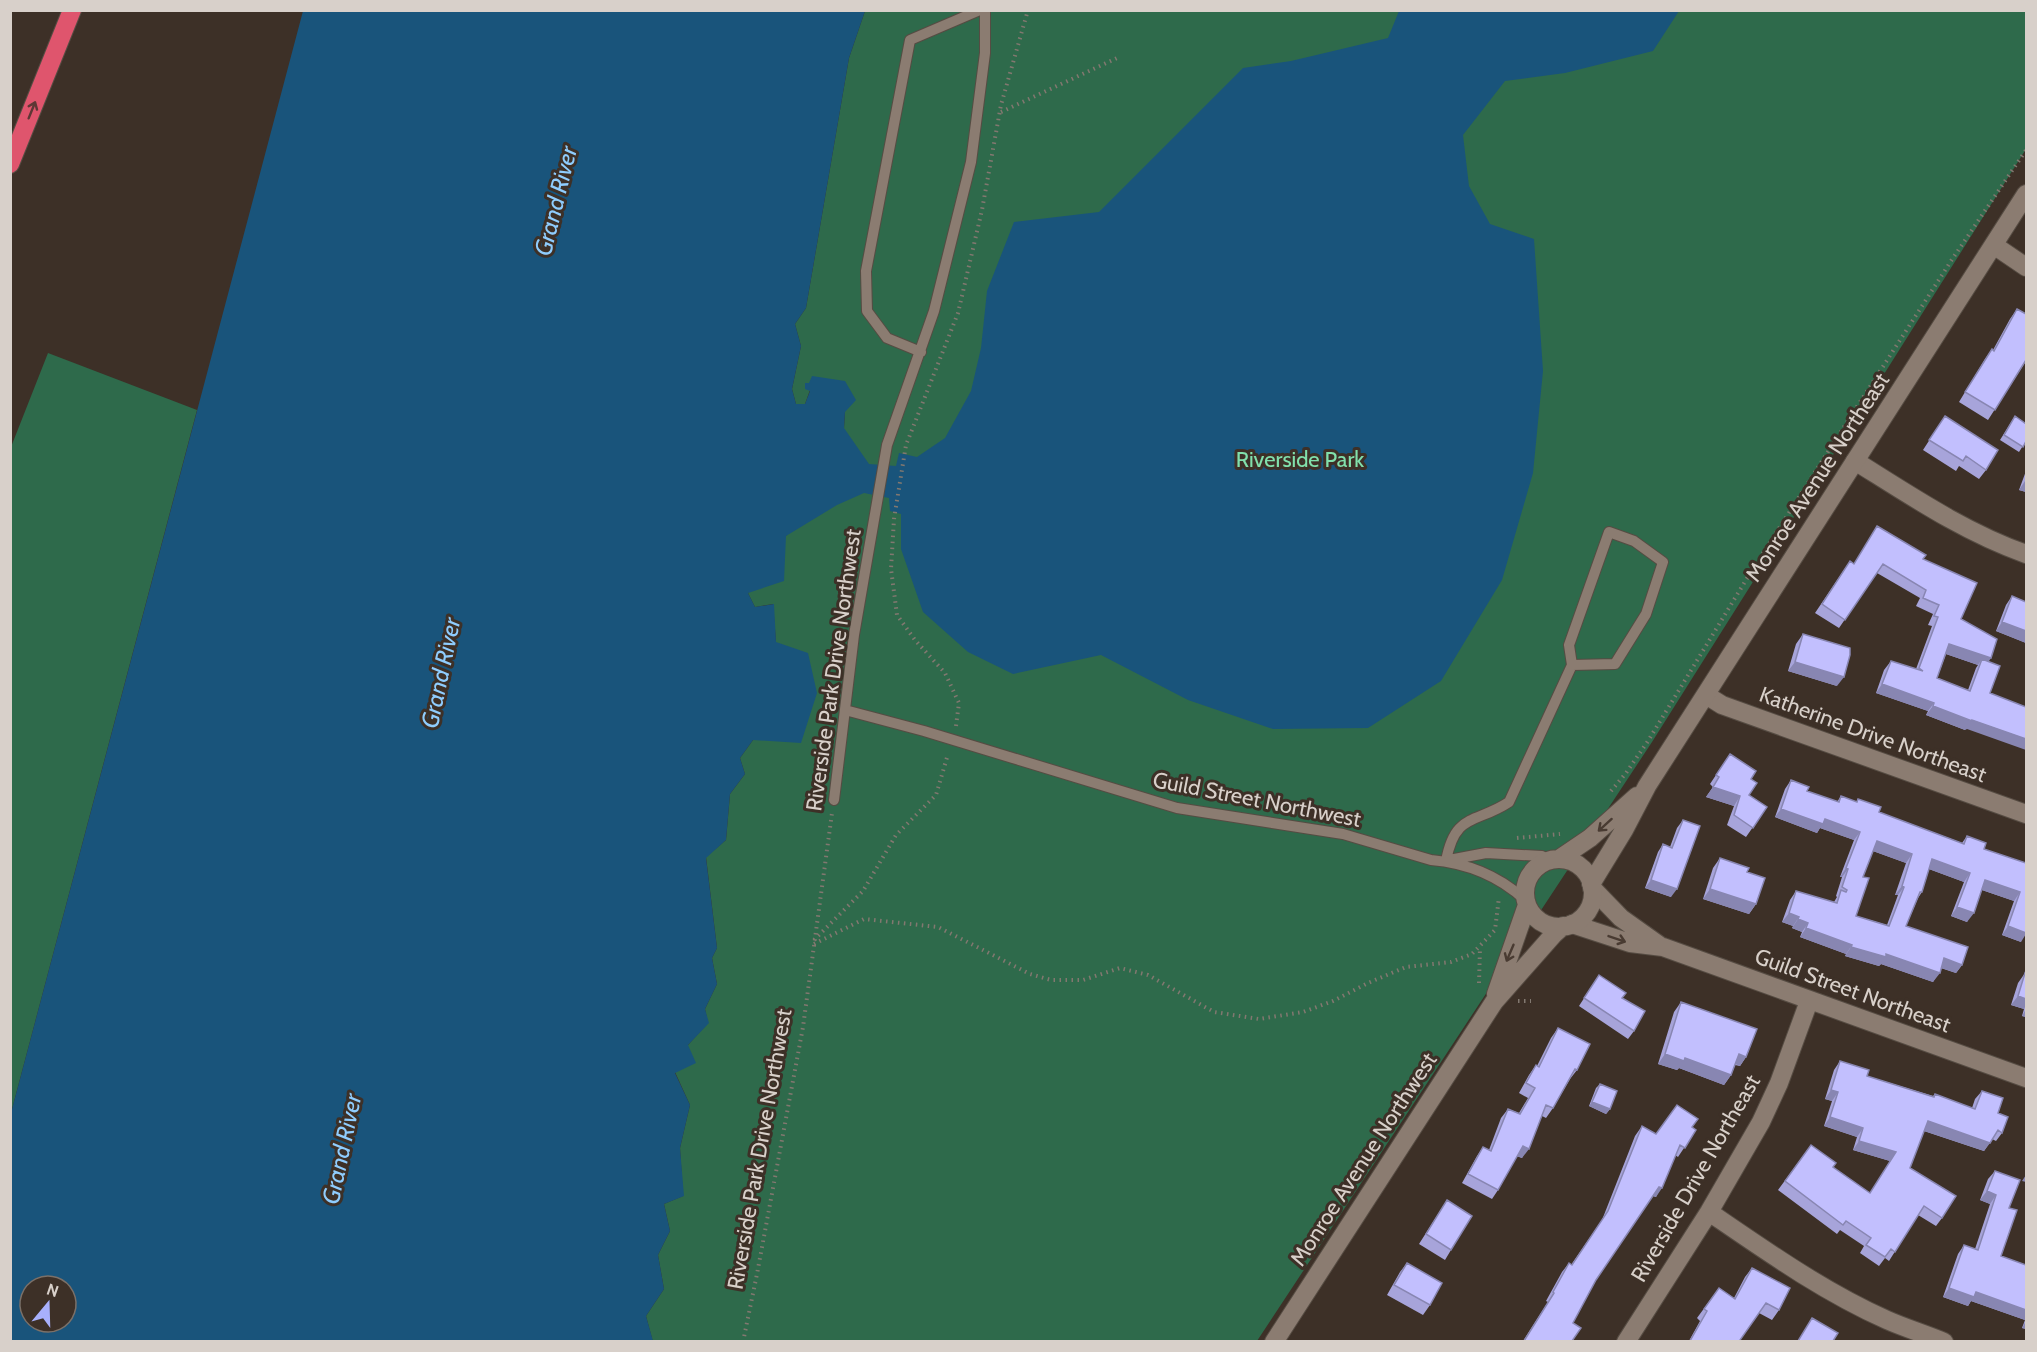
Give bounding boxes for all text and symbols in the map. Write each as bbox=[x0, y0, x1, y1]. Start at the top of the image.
one-way arrow bbox=[27, 101, 38, 120]
water label: Grand River bbox=[528, 141, 584, 259]
street label: Monroe Avenue Northeast bbox=[1740, 367, 1895, 587]
park label: Riverside Park bbox=[1236, 446, 1364, 473]
street label: Riverside Park Drive Northwest bbox=[800, 527, 867, 813]
water label: Grand River bbox=[415, 614, 467, 731]
street label: Katherine Drive Northeast bbox=[1756, 681, 1991, 788]
street label: Guild Street Northwest bbox=[1150, 766, 1364, 833]
one-way arrow bbox=[1598, 818, 1613, 832]
one-way arrow bbox=[1607, 934, 1626, 945]
street label: Guild Street Northeast bbox=[1751, 942, 1955, 1039]
one-way arrow bbox=[1504, 943, 1515, 962]
street label: Riverside Park Drive Northwest bbox=[721, 1006, 798, 1292]
street label: Monroe Avenue Northwest bbox=[1284, 1047, 1443, 1271]
street label: Riverside Drive Northeast bbox=[1625, 1069, 1766, 1287]
water label: Grand River bbox=[316, 1090, 368, 1207]
north arrow bbox=[18, 1274, 78, 1334]
text: N bbox=[44, 1279, 61, 1301]

